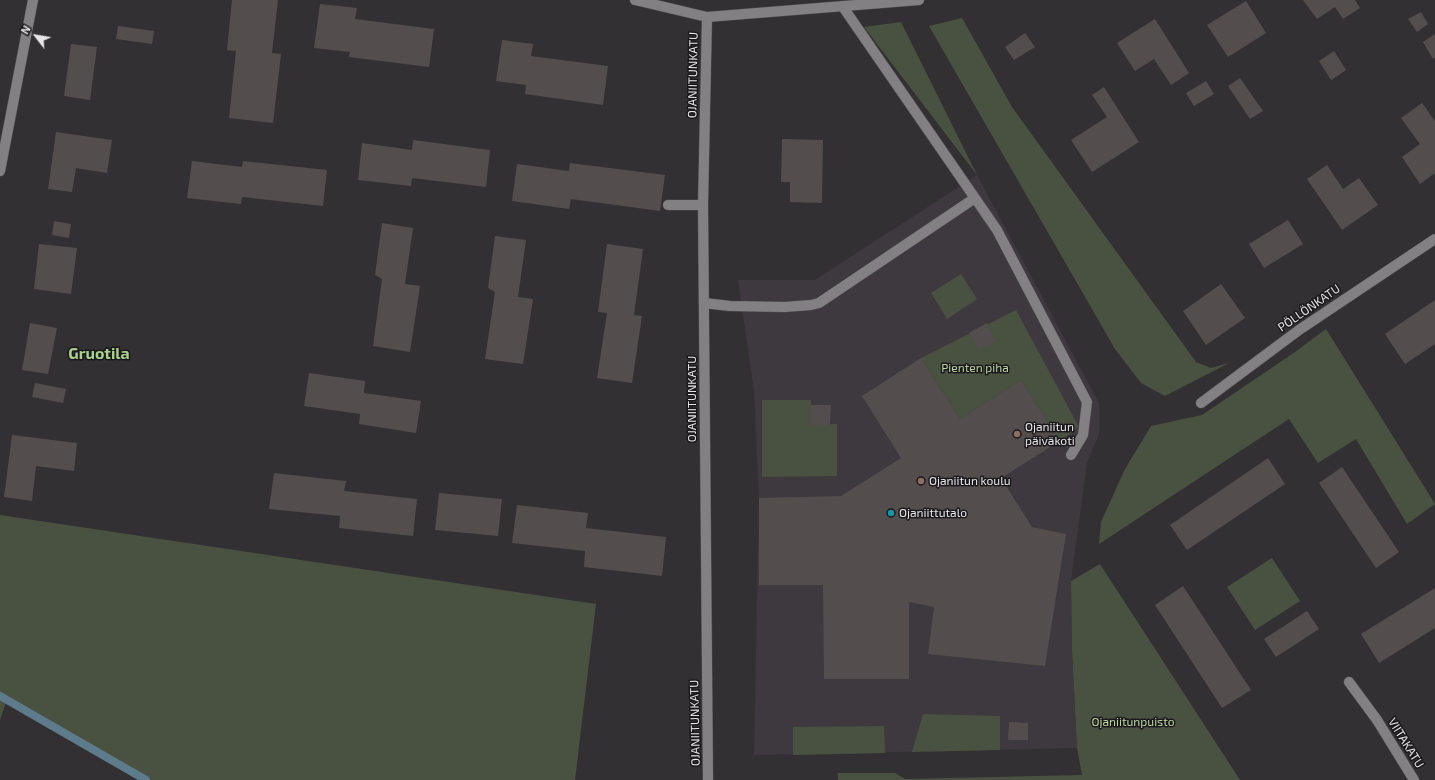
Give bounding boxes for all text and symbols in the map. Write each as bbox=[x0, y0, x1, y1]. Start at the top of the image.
north arrow bbox=[16, 16, 56, 56]
text: N bbox=[18, 23, 33, 36]
street label: OJANIITUNKATU bbox=[685, 32, 701, 118]
street label: PÖLLÖNKATU bbox=[1275, 281, 1343, 335]
district label: Gruotila bbox=[68, 344, 130, 364]
street label: OJANIITUNKATU bbox=[685, 356, 699, 442]
park label: Pienten piha bbox=[941, 361, 1009, 375]
place label: Ojaniitun päiväkoti bbox=[1025, 420, 1075, 448]
marker: Ojaniitun päiväkoti bbox=[1012, 429, 1022, 439]
place label: Ojaniitun koulu bbox=[929, 474, 1011, 488]
marker: Ojaniitun koulu bbox=[916, 476, 926, 486]
place label: Ojaniittutalo bbox=[899, 506, 967, 520]
marker: Ojaniittutalo bbox=[886, 508, 896, 518]
street label: OJANIITUNKATU bbox=[687, 680, 703, 766]
park label: Ojaniitunpuisto bbox=[1091, 715, 1175, 729]
street label: VIITAKATU bbox=[1385, 715, 1427, 771]

